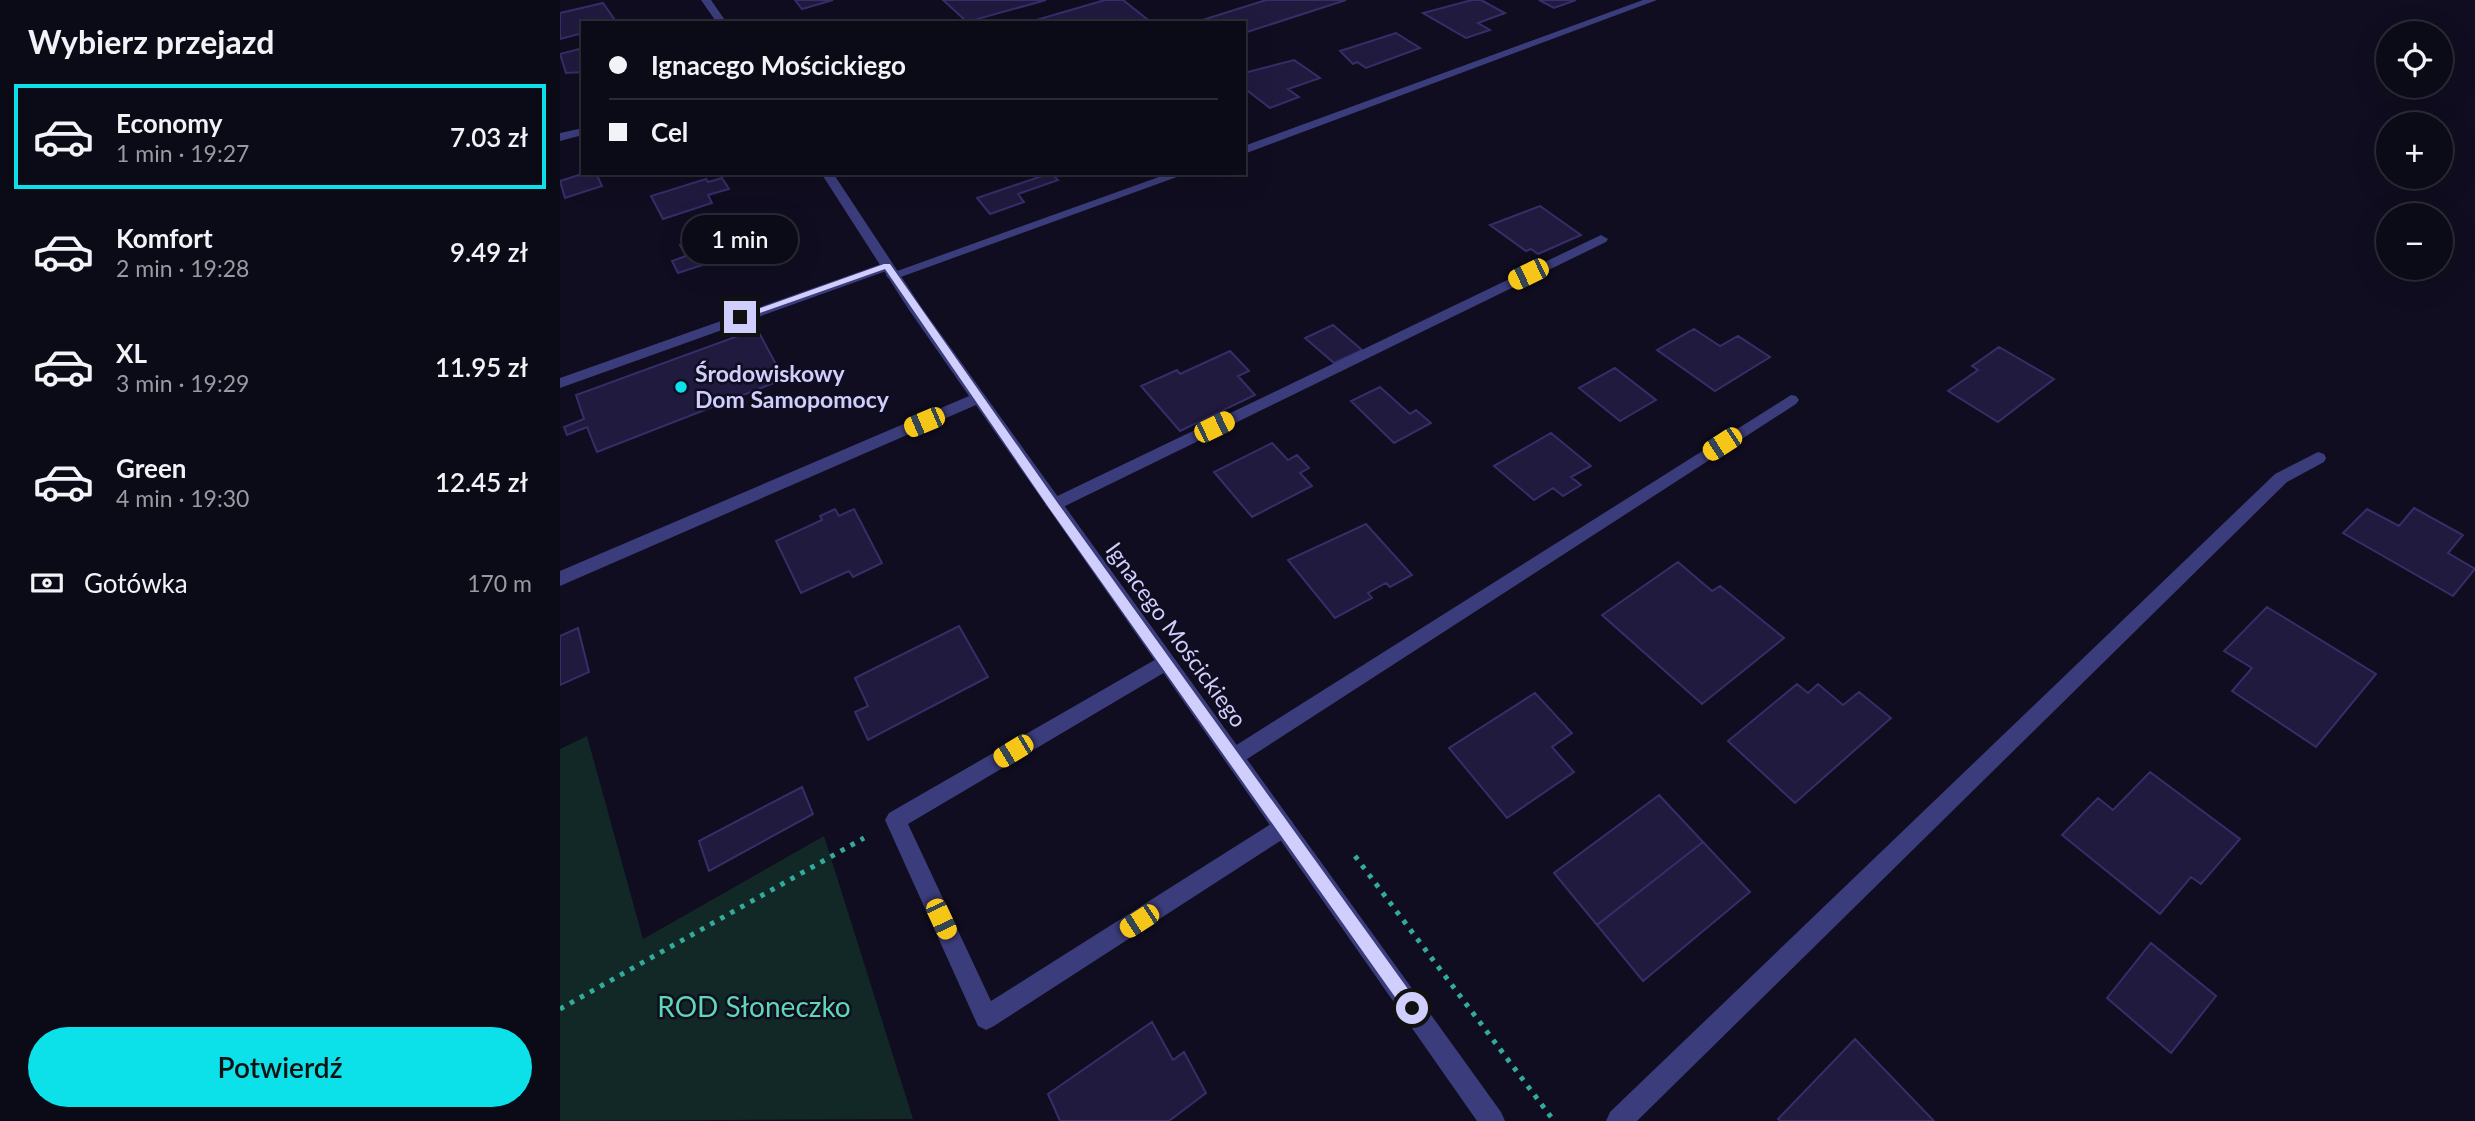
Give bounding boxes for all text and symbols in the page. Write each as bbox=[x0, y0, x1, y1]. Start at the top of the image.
map controls bbox=[2376, 21, 2453, 280]
button: locate bbox=[2376, 21, 2453, 98]
text: Wybierz przejazd bbox=[28, 22, 274, 61]
text: Ignacego Mościckiego bbox=[651, 49, 906, 81]
icon: car bbox=[32, 105, 95, 168]
text: Economy bbox=[116, 107, 222, 139]
button: + bbox=[2376, 112, 2453, 189]
text: Cel bbox=[651, 116, 688, 148]
text: 7.03 zł bbox=[450, 121, 528, 153]
text: 1 min · 19:27 bbox=[116, 139, 249, 167]
button: − bbox=[2376, 203, 2453, 280]
callout: 1 min bbox=[682, 216, 798, 264]
icon: car bbox=[32, 220, 95, 283]
text: Komfort bbox=[116, 222, 213, 254]
text: 1 min bbox=[712, 225, 768, 253]
text: 9.49 zł bbox=[450, 236, 528, 268]
text: 2 min · 19:28 bbox=[116, 254, 249, 282]
car bbox=[1505, 255, 1552, 293]
route end bbox=[724, 301, 756, 333]
icon: car bbox=[32, 335, 95, 398]
text: XL bbox=[116, 337, 147, 369]
text: 11.95 zł bbox=[435, 351, 528, 383]
place label: Środowiskowy Dom Samopomocy bbox=[695, 359, 890, 413]
text: 3 min · 19:29 bbox=[116, 369, 249, 397]
marker: Środowiskowy Dom Samopomocy bbox=[673, 379, 689, 395]
car bbox=[901, 404, 948, 440]
car bbox=[1191, 408, 1238, 446]
car bbox=[1699, 424, 1746, 464]
icon: car bbox=[32, 450, 95, 513]
text: Green bbox=[116, 452, 186, 484]
text: 12.45 zł bbox=[435, 466, 528, 498]
text: 4 min · 19:30 bbox=[116, 484, 249, 512]
street label: Ignacego Mościckiego bbox=[1100, 537, 1253, 732]
icon: cash bbox=[28, 564, 66, 602]
text: Gotówka bbox=[84, 567, 188, 599]
text: 170 m bbox=[467, 569, 532, 597]
car bbox=[990, 731, 1037, 771]
car bbox=[923, 896, 960, 942]
car bbox=[1116, 901, 1163, 941]
park label: ROD Słoneczko bbox=[657, 989, 851, 1023]
route start bbox=[1396, 992, 1428, 1024]
button: Potwierdź bbox=[28, 1027, 532, 1107]

